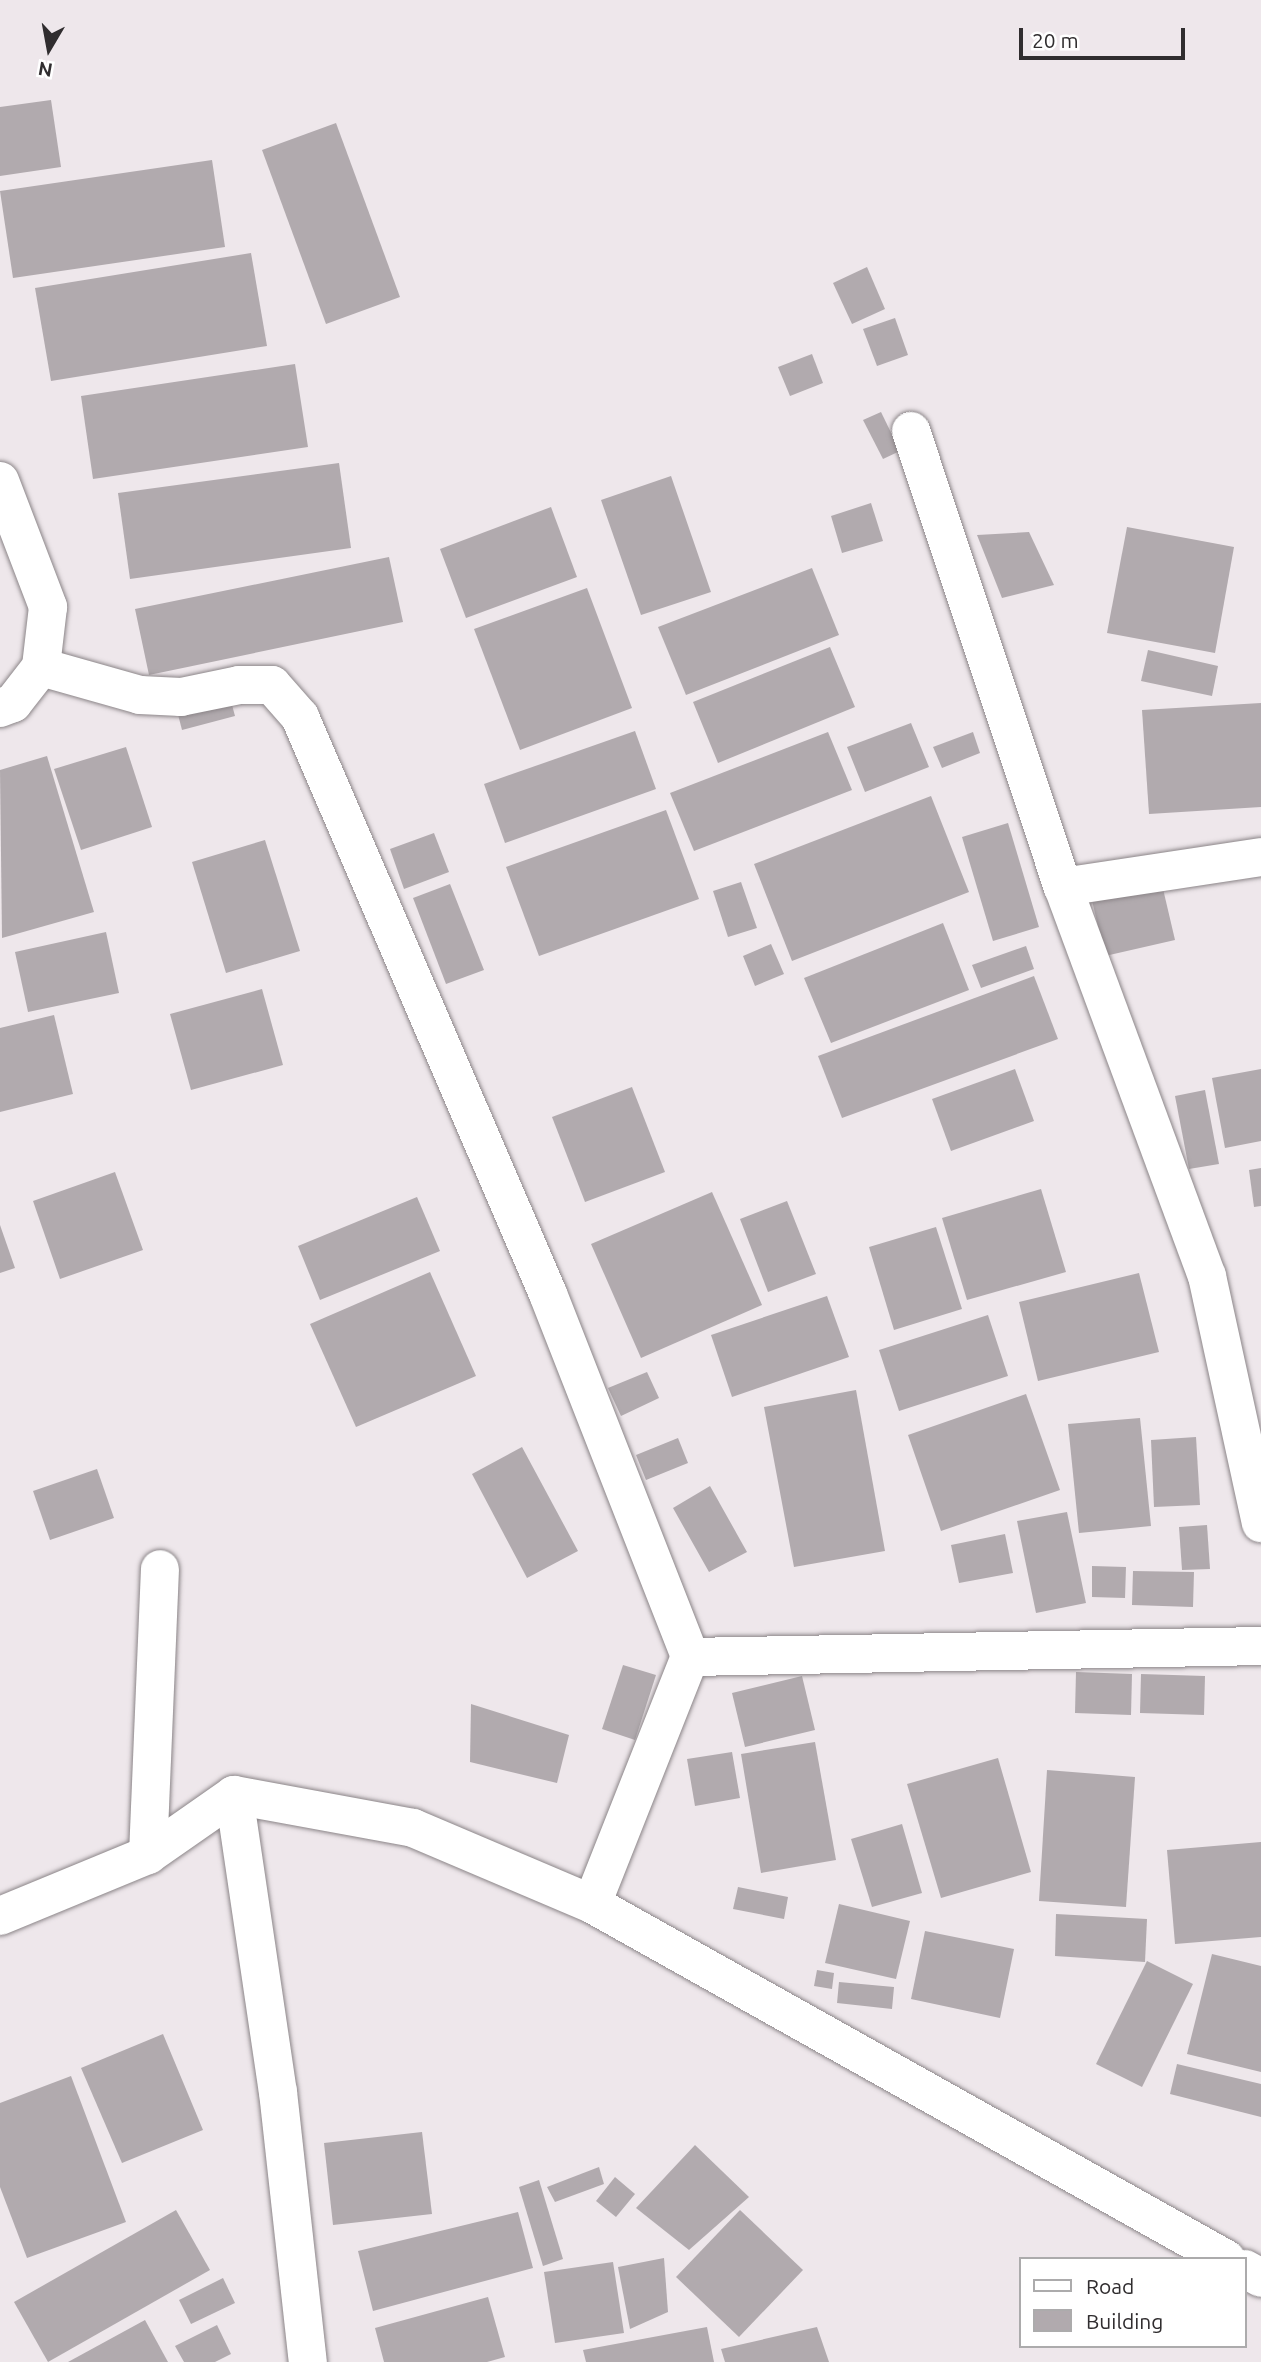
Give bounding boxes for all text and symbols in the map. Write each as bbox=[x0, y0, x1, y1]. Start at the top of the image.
north arrow bbox=[14, 14, 84, 84]
scale bar bbox=[1023, 14, 1189, 58]
text: 20 m bbox=[1032, 28, 1079, 52]
text: N bbox=[36, 58, 54, 82]
legend bbox=[1020, 2257, 1247, 2348]
text: Road bbox=[1086, 2274, 1134, 2298]
text: Building bbox=[1086, 2309, 1163, 2333]

